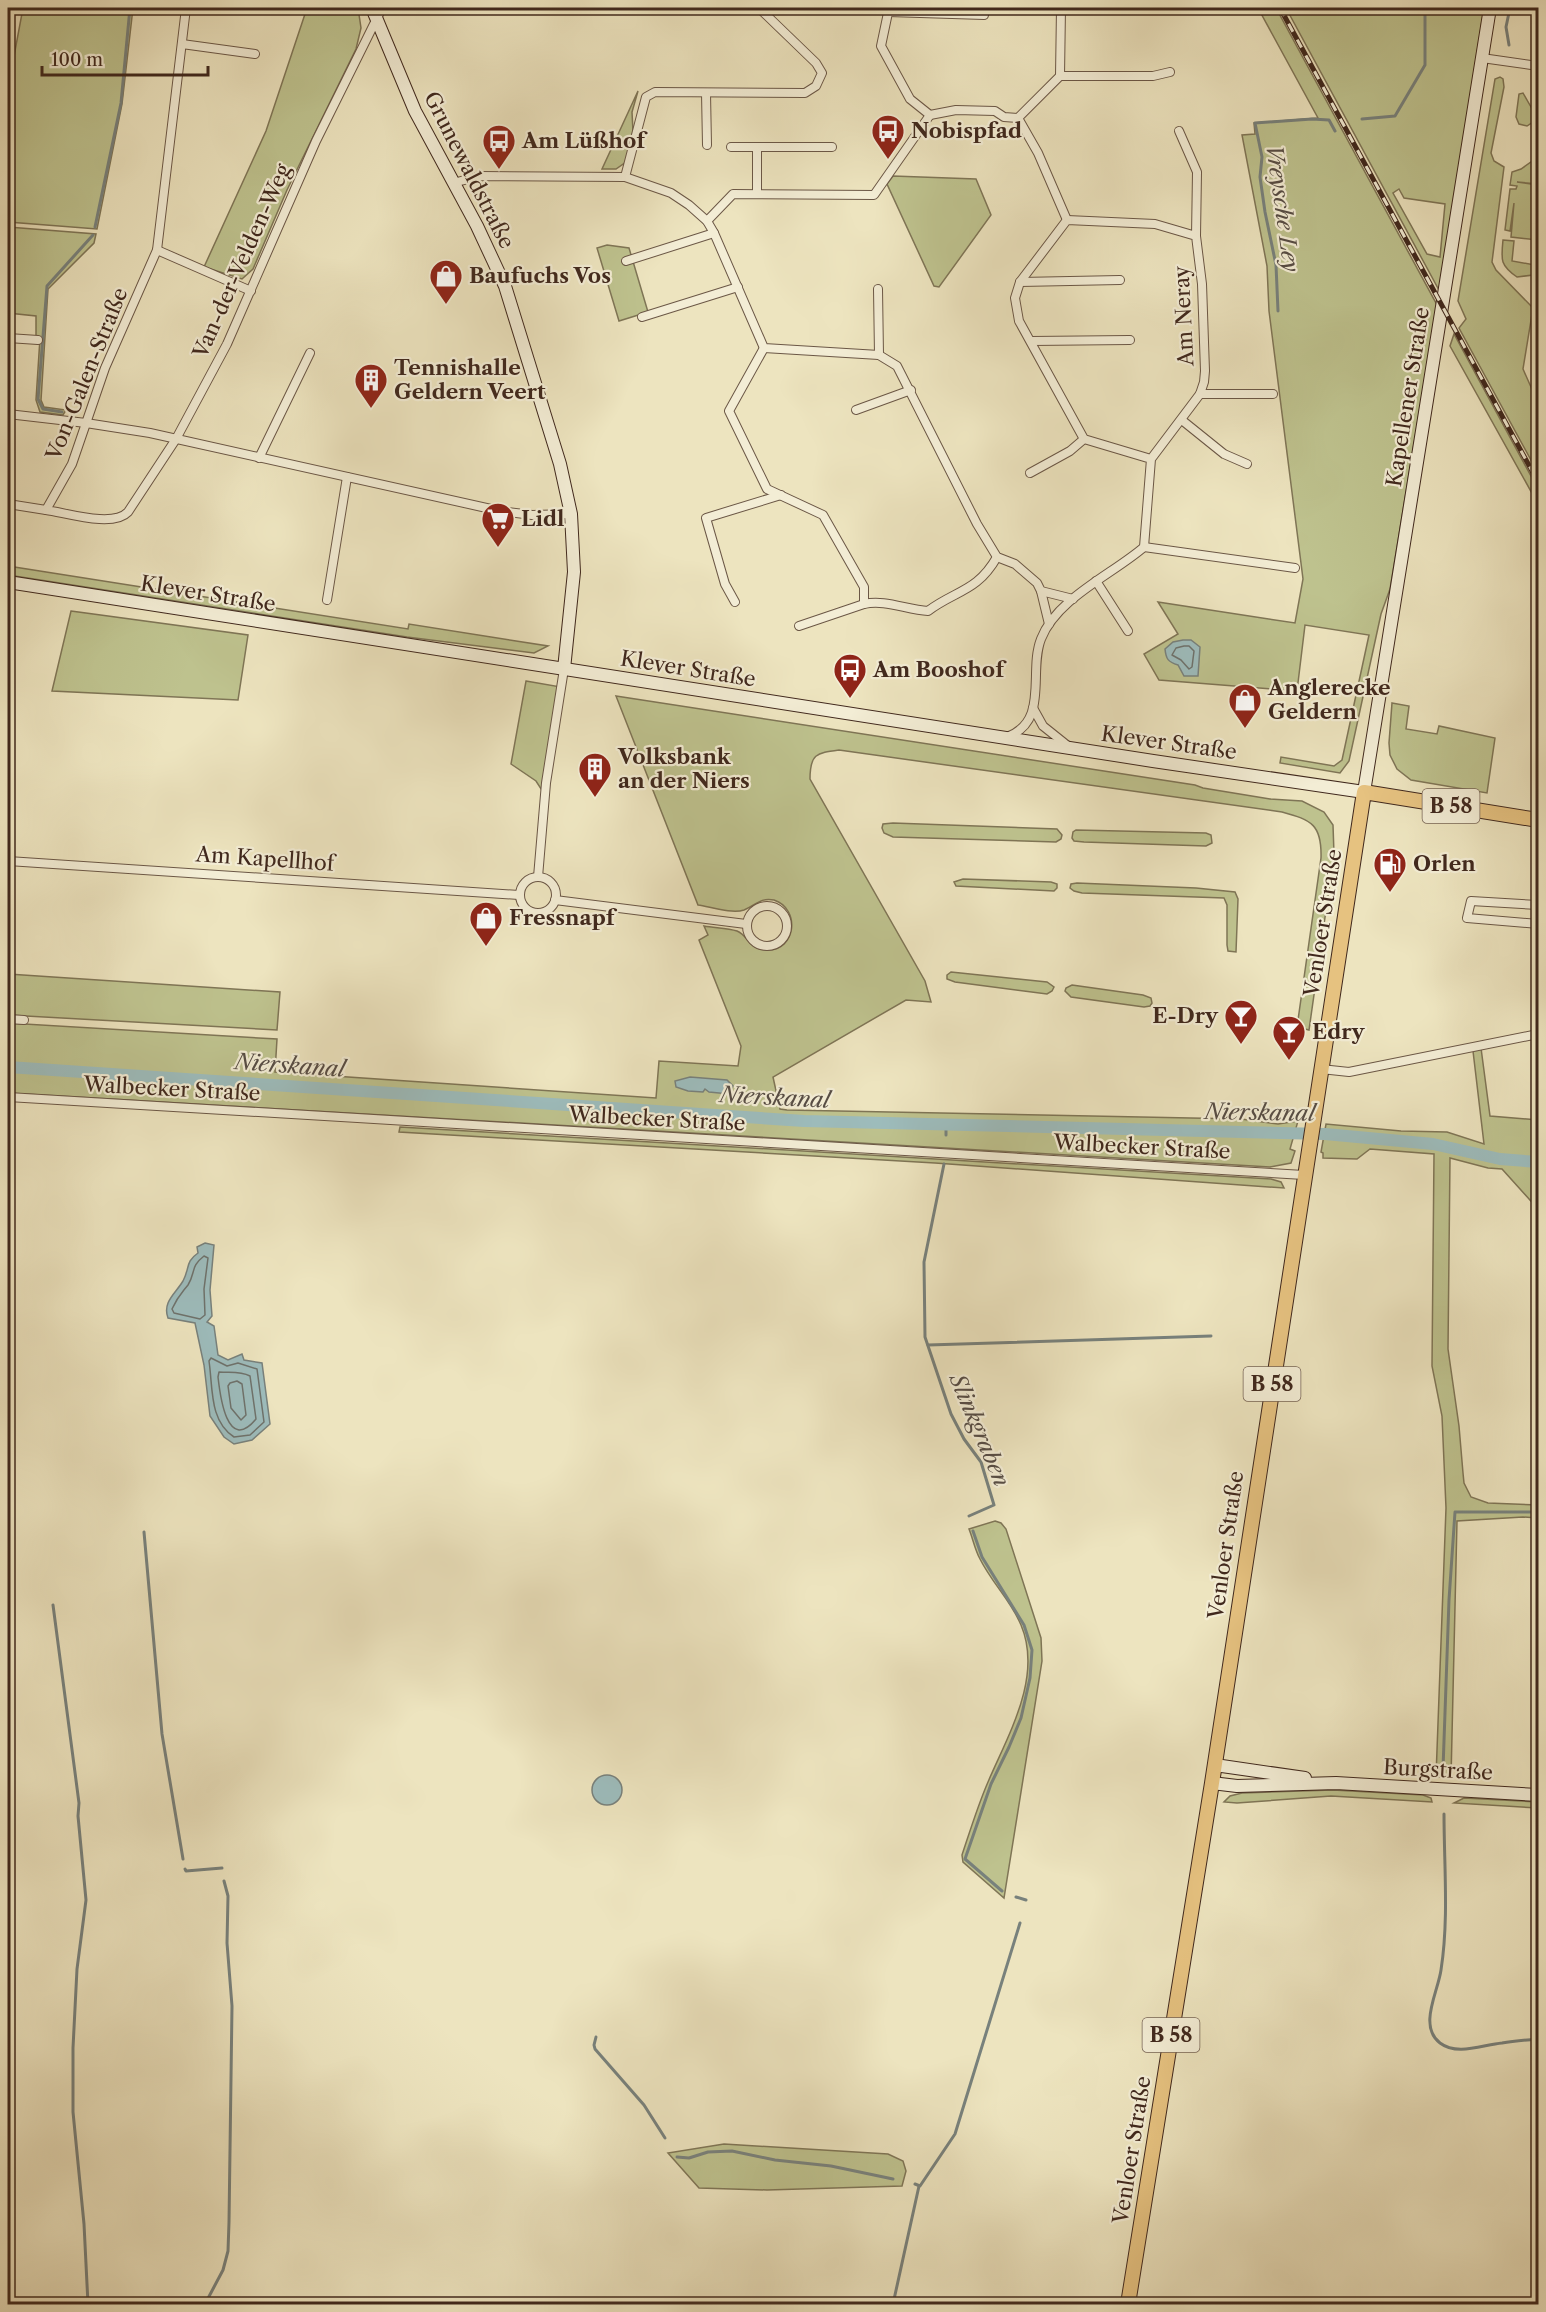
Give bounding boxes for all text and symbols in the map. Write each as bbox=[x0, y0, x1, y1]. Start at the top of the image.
scale bar bbox=[42, 39, 208, 77]
text: 100 m bbox=[51, 49, 103, 71]
street label: Grunewaldstraße bbox=[419, 87, 520, 252]
bus stop icon: Nobispfad bbox=[870, 113, 906, 160]
place label: Nobispfad bbox=[911, 118, 1022, 143]
bus stop icon: Am Lüßhof bbox=[481, 123, 517, 170]
place label: Am Lüßhof bbox=[521, 128, 648, 153]
water label: Vreysche Ley bbox=[1260, 142, 1305, 274]
street label: Van-der-Velden-Weg bbox=[187, 159, 296, 363]
shop icon: Baufuchs Vos bbox=[428, 258, 464, 305]
place label: Baufuchs Vos bbox=[469, 263, 611, 288]
street label: Am Neray bbox=[1168, 265, 1199, 368]
street label: Von-Galen-Straße bbox=[40, 284, 133, 465]
street label: Kapellener Straße bbox=[1381, 305, 1434, 489]
place label: Tennishalle Geldern Veert bbox=[394, 355, 546, 404]
building icon: Tennishalle Geldern Veert bbox=[353, 362, 389, 409]
supermarket icon: Lidl bbox=[480, 501, 516, 548]
place label: Lidl bbox=[521, 506, 564, 531]
street label: Klever Straße bbox=[139, 570, 278, 617]
street label: Klever Straße bbox=[619, 645, 758, 692]
bus stop icon: Am Booshof bbox=[832, 652, 868, 699]
place label: Am Booshof bbox=[872, 657, 1007, 682]
place label: Anglerecke Geldern bbox=[1267, 675, 1391, 724]
shop icon: Anglerecke Geldern bbox=[1227, 682, 1263, 729]
street label: Klever Straße bbox=[1100, 721, 1238, 764]
place label: Volksbank an der Niers bbox=[617, 744, 750, 793]
building icon: Volksbank an der Niers bbox=[577, 751, 613, 798]
road number: B 58 bbox=[1422, 789, 1480, 823]
street label: Am Kapellhof bbox=[194, 841, 338, 876]
fuel station icon: Orlen bbox=[1372, 846, 1408, 893]
street label: Venloer Straße bbox=[1298, 847, 1347, 1000]
place label: Orlen bbox=[1413, 851, 1476, 876]
shop icon: Fressnapf bbox=[468, 900, 504, 947]
place label: Fressnapf bbox=[509, 905, 618, 930]
bar icon: E-Dry bbox=[1223, 998, 1259, 1045]
place label: E-Dry bbox=[1152, 1003, 1219, 1028]
bar icon: Edry bbox=[1271, 1014, 1307, 1061]
place label: Edry bbox=[1312, 1019, 1365, 1044]
water label: Nierskanal bbox=[232, 1048, 349, 1083]
street label: Walbecker Straße bbox=[82, 1071, 261, 1106]
water label: Nierskanal bbox=[717, 1081, 834, 1114]
water label: Nierskanal bbox=[1202, 1098, 1319, 1127]
street label: Walbecker Straße bbox=[567, 1101, 746, 1136]
street label: Walbecker Straße bbox=[1052, 1129, 1231, 1164]
road number: B 58 bbox=[1244, 1367, 1300, 1401]
water label: Slinkgraben bbox=[943, 1368, 1015, 1491]
street label: Venloer Straße bbox=[1203, 1469, 1248, 1622]
street label: Burgstraße bbox=[1382, 1754, 1494, 1785]
road number: B 58 bbox=[1142, 2018, 1200, 2052]
street label: Venloer Straße bbox=[1107, 2074, 1156, 2227]

